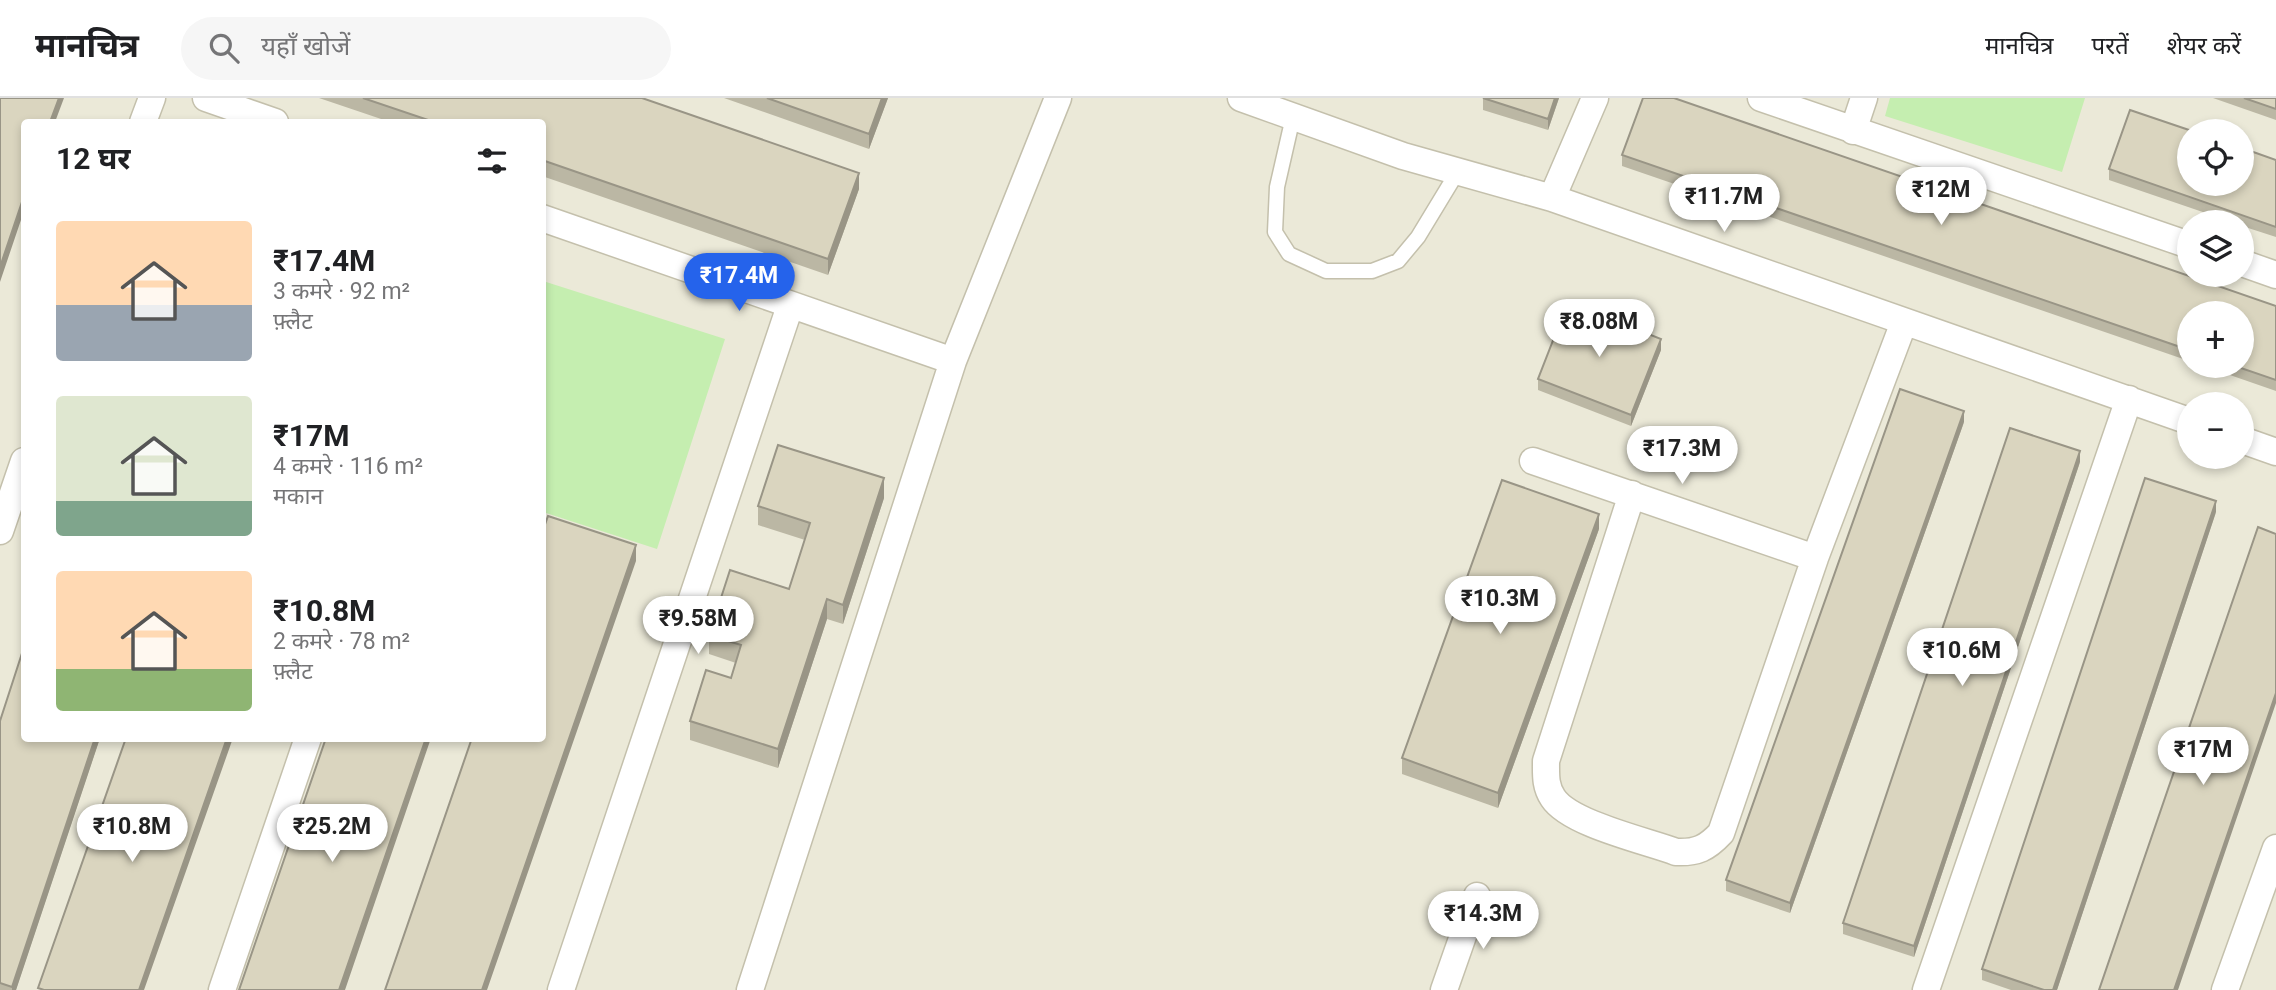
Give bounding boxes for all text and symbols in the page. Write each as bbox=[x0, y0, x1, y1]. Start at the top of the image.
search box bbox=[181, 17, 671, 80]
text: मानचित्र bbox=[35, 26, 139, 65]
icon: search bbox=[205, 29, 243, 67]
text: यहाँ खोजें bbox=[261, 31, 350, 61]
text: मानचित्र bbox=[1985, 32, 2054, 60]
text: परतें bbox=[2092, 32, 2129, 60]
text: शेयर करें bbox=[2167, 32, 2241, 60]
map controls bbox=[2177, 119, 2254, 469]
button: locate bbox=[2177, 119, 2254, 196]
text: 12 घर bbox=[56, 141, 131, 176]
icon: filters bbox=[473, 142, 511, 180]
pin: ₹12M bbox=[1900, 167, 1982, 227]
pin: ₹11.7M bbox=[1667, 174, 1781, 234]
text: ₹12M bbox=[1912, 176, 1970, 203]
text: ₹11.7M bbox=[1685, 183, 1763, 210]
button: layers bbox=[2177, 210, 2254, 287]
text: ₹17.4M bbox=[273, 243, 375, 278]
icon: home bbox=[112, 249, 196, 333]
pin: ₹17.4M bbox=[682, 254, 796, 313]
text: ₹17.4M bbox=[700, 262, 778, 289]
text: 3 कमरे · 92 m² bbox=[273, 278, 410, 305]
pin: ₹8.08M bbox=[1542, 300, 1656, 359]
button: + bbox=[2177, 301, 2254, 378]
text: फ़्लैट bbox=[273, 308, 313, 335]
text: ₹8.08M bbox=[1560, 308, 1638, 335]
button: − bbox=[2177, 392, 2254, 469]
text: ₹17M bbox=[273, 418, 349, 453]
icon: home bbox=[112, 424, 196, 508]
pin: ₹17.3M bbox=[1625, 426, 1739, 486]
text: ₹17.3M bbox=[1643, 435, 1721, 462]
text: 4 कमरे · 116 m² bbox=[273, 453, 423, 480]
text: मकान bbox=[273, 483, 323, 510]
pin: ₹10.3M bbox=[1443, 576, 1557, 636]
text: ₹10.3M bbox=[1461, 585, 1539, 612]
text: ₹10.8M bbox=[273, 593, 375, 628]
pin: ₹9.58M bbox=[641, 596, 755, 656]
icon: home bbox=[112, 599, 196, 683]
text: ₹9.58M bbox=[659, 605, 737, 632]
text: 2 कमरे · 78 m² bbox=[273, 628, 410, 655]
pin: ₹10.6M bbox=[1905, 628, 2019, 688]
text: ₹10.6M bbox=[1923, 637, 2001, 664]
text: फ़्लैट bbox=[273, 658, 313, 685]
pin: ₹17M bbox=[2162, 728, 2244, 787]
text: ₹17M bbox=[2174, 736, 2232, 763]
pin: ₹10.8M bbox=[75, 804, 189, 864]
pin: ₹25.2M bbox=[275, 804, 389, 864]
text: ₹10.8M bbox=[93, 813, 171, 840]
text: ₹25.2M bbox=[293, 813, 371, 840]
pin: ₹14.3M bbox=[1426, 892, 1540, 951]
text: ₹14.3M bbox=[1444, 900, 1522, 927]

